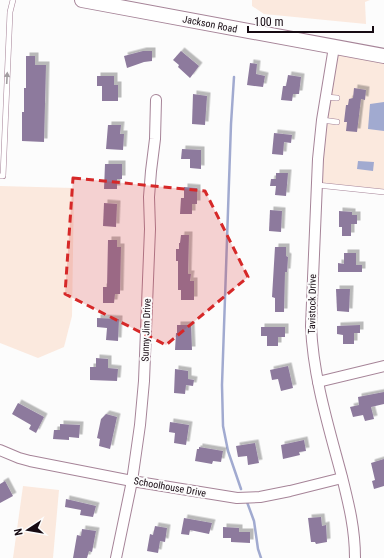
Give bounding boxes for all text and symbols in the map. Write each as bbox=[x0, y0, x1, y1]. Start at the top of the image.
scale bar bbox=[248, 8, 373, 34]
street label: Jackson Road bbox=[182, 13, 238, 35]
text: 100 m bbox=[254, 15, 284, 29]
one-way arrow bbox=[4, 72, 11, 84]
street label: Tavistock Drive bbox=[306, 274, 318, 334]
street label: Sunny Jim Drive bbox=[139, 298, 153, 362]
street label: Schoolhouse Drive bbox=[133, 475, 207, 499]
north arrow bbox=[8, 510, 48, 550]
text: N bbox=[12, 527, 26, 537]

